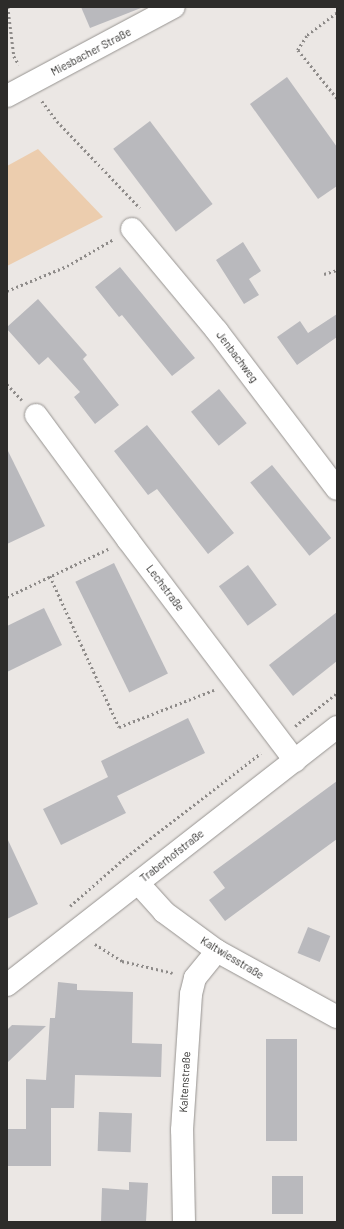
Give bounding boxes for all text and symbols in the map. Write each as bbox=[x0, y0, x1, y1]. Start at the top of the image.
street label: Miesbacher Straße bbox=[49, 25, 133, 79]
street label: Jenbachweg bbox=[213, 329, 261, 385]
street label: Lechstraße bbox=[143, 562, 187, 614]
street label: Traberhofstraße bbox=[137, 827, 207, 885]
street label: Kaltwiesstraße bbox=[198, 934, 266, 982]
street label: Kaltenstraße bbox=[177, 1051, 193, 1113]

